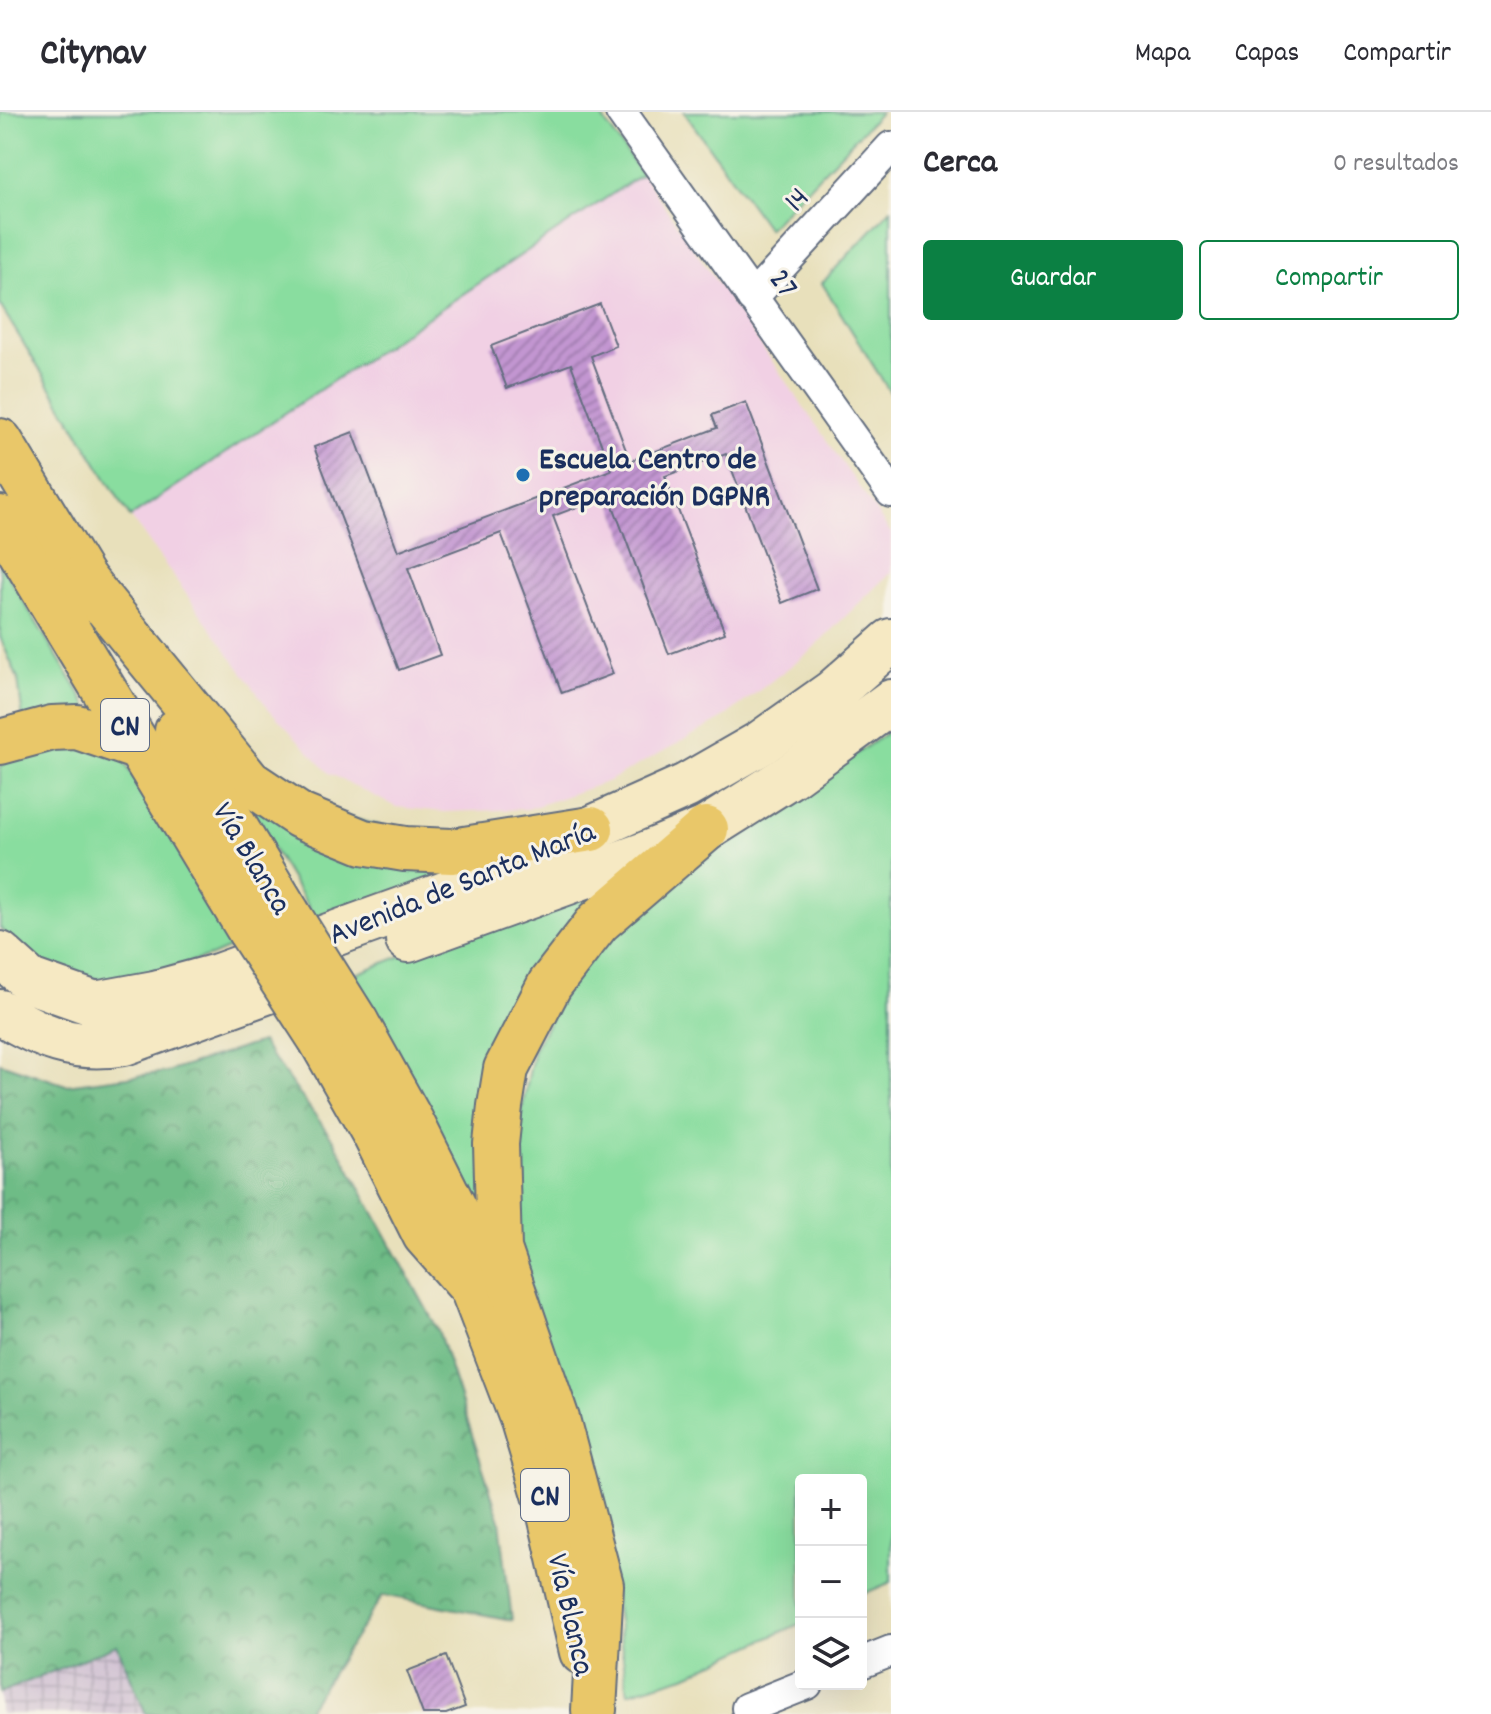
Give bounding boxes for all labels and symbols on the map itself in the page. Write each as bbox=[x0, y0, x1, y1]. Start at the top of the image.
street label: 14 bbox=[775, 178, 822, 225]
street label: 27 bbox=[755, 261, 807, 309]
place label: Escuela Centro de preparación DGPNR bbox=[539, 439, 770, 522]
marker: Escuela Centro de preparación DGPNR bbox=[514, 466, 532, 484]
road number: CN bbox=[101, 699, 149, 751]
street label: Vía Blanca bbox=[198, 795, 302, 925]
street label: Avenida de Santa María bbox=[323, 811, 604, 960]
road number: CN bbox=[521, 1469, 569, 1521]
street label: Vía Blanca bbox=[532, 1550, 605, 1682]

